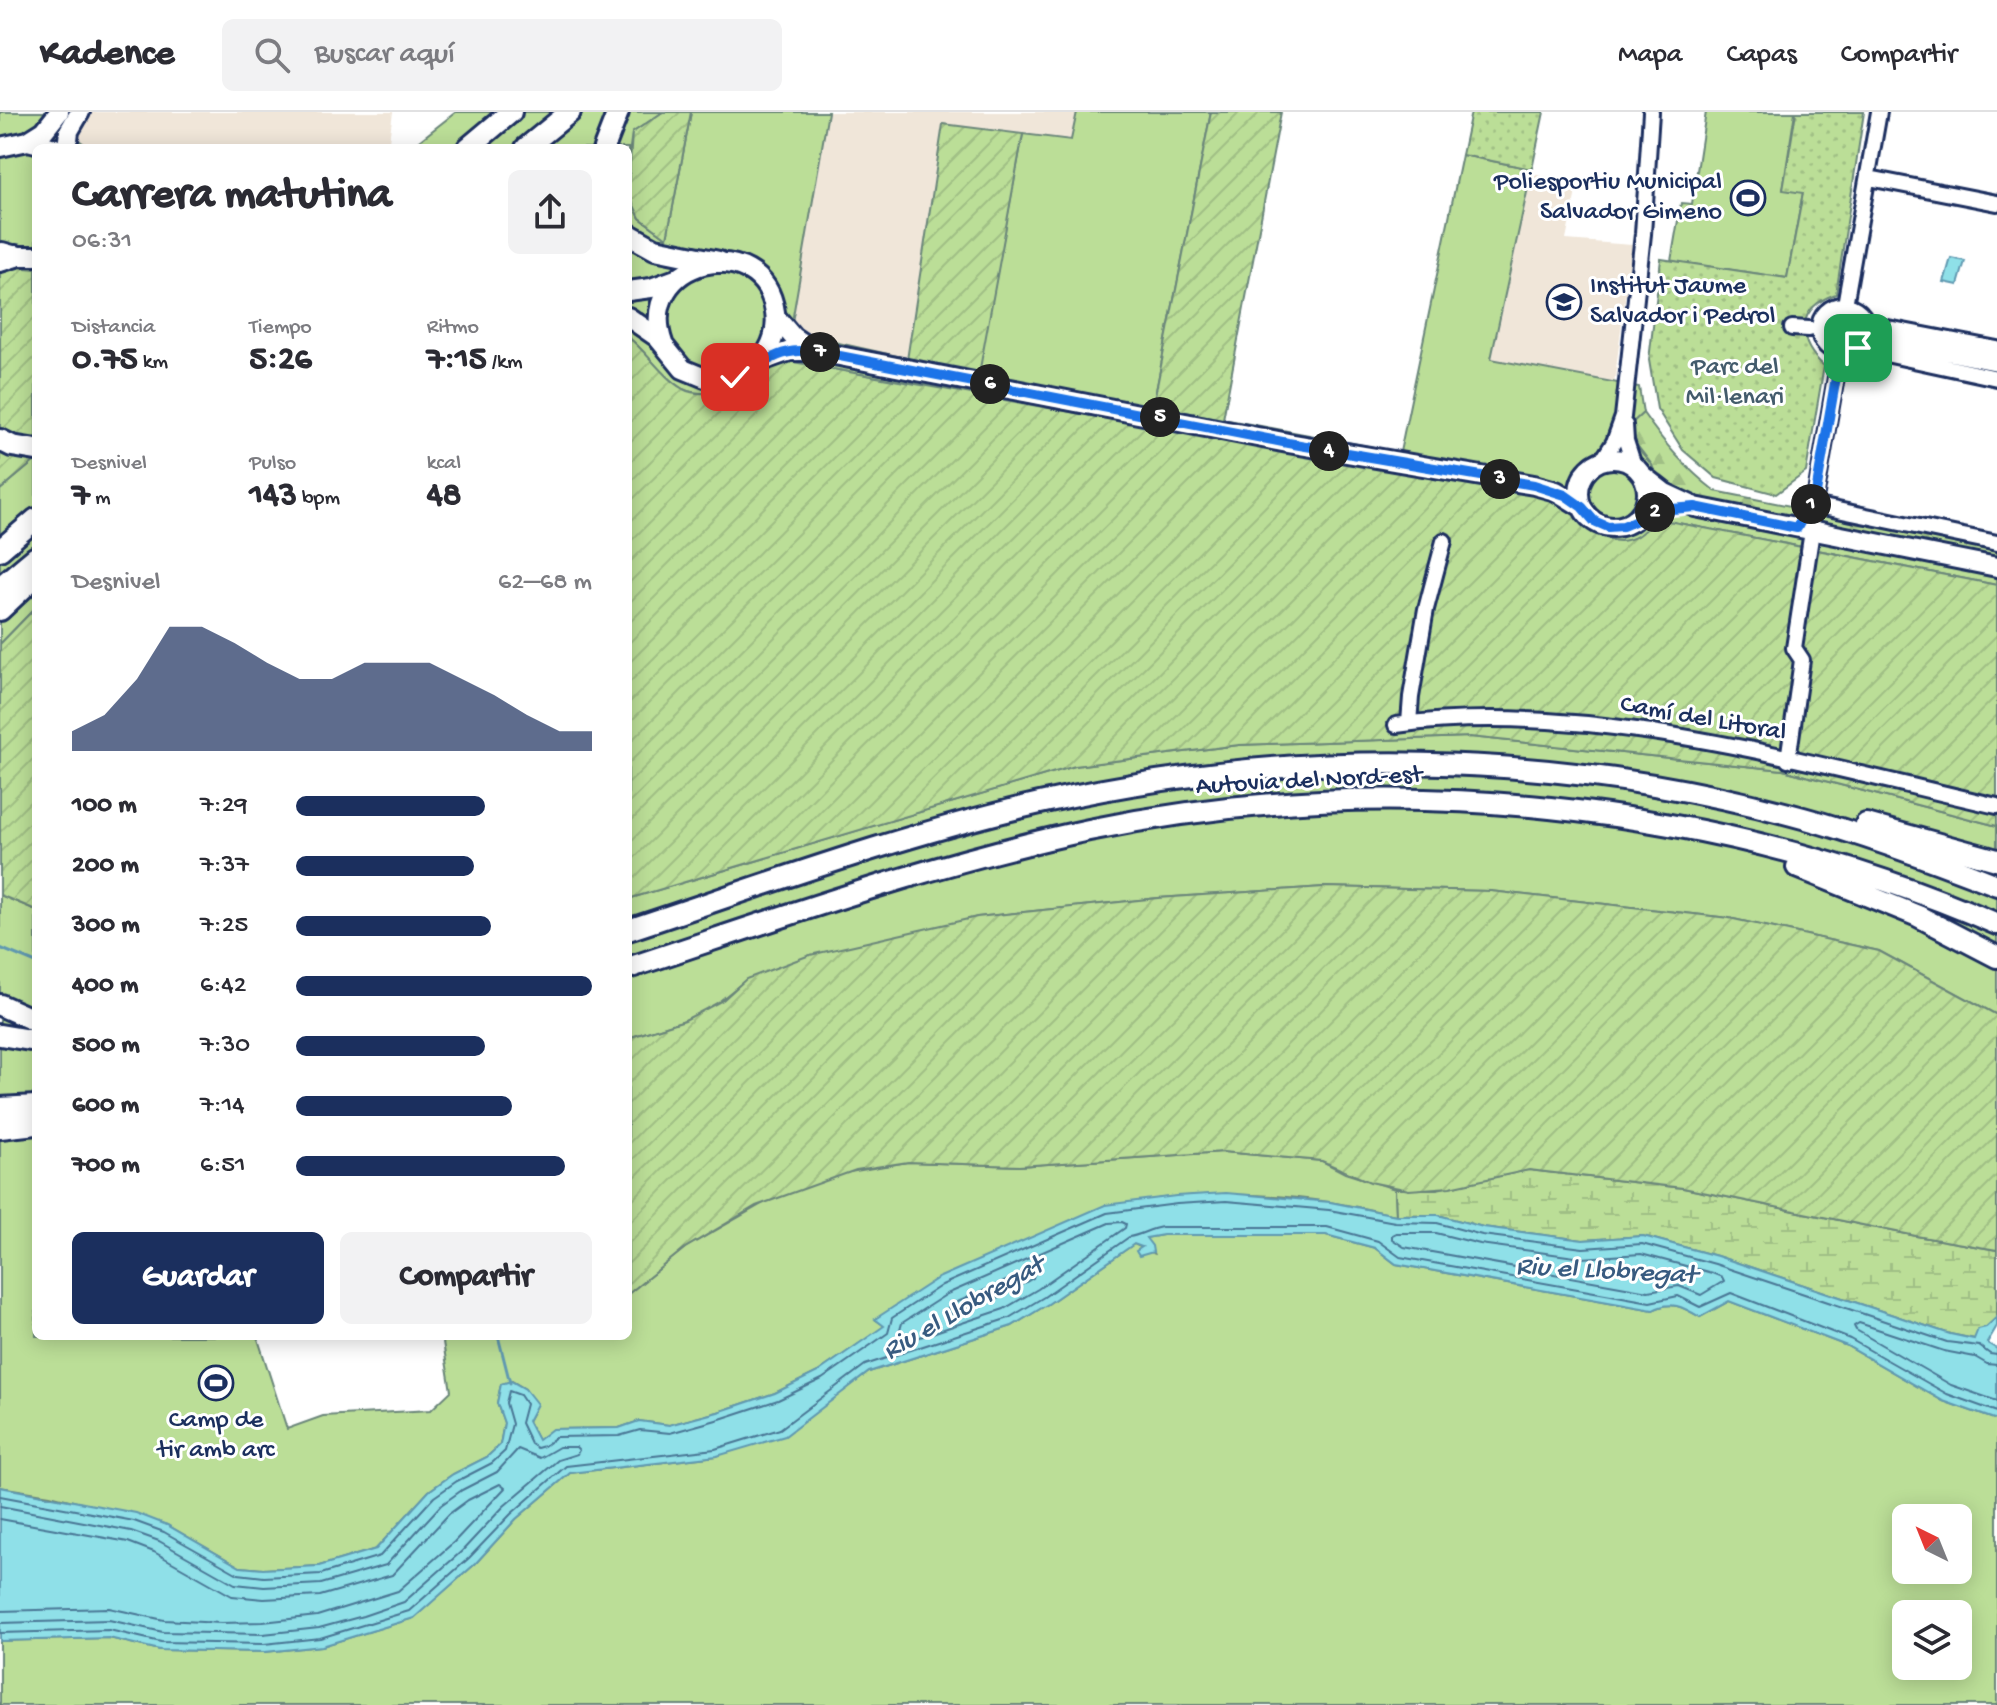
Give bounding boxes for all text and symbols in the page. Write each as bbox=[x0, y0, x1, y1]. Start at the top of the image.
search box bbox=[222, 19, 782, 91]
text: Kadence bbox=[40, 33, 174, 77]
icon: search bbox=[250, 33, 294, 77]
text: Buscar aquí bbox=[314, 38, 455, 73]
text: Mapa bbox=[1618, 39, 1682, 72]
text: Capas bbox=[1726, 39, 1797, 72]
text: Compartir bbox=[1841, 39, 1957, 72]
place label: Poliesportiu Municipal Salvador Gimeno bbox=[1493, 168, 1722, 229]
button: share bbox=[508, 170, 592, 254]
text: Carrera matutina bbox=[72, 171, 392, 223]
sports icon: Poliesportiu Municipal Salvador Gimeno bbox=[1729, 179, 1767, 217]
text: 06:31 bbox=[72, 227, 132, 258]
place label: Institut Jaume Salvador i Pedrol bbox=[1590, 272, 1775, 333]
school or university icon: Institut Jaume Salvador i Pedrol bbox=[1545, 283, 1583, 321]
pin bbox=[1824, 314, 1892, 382]
text: Distancia bbox=[72, 315, 155, 341]
text: Tiempo bbox=[249, 315, 312, 341]
text: Ritmo bbox=[427, 315, 479, 341]
icon: arrive bbox=[1836, 326, 1880, 370]
pin: 7 bbox=[800, 332, 840, 372]
text: 7 bbox=[814, 339, 826, 365]
text: 0.75 bbox=[72, 341, 138, 381]
text: 5:26 bbox=[249, 341, 312, 381]
text: 7:15 bbox=[427, 341, 487, 381]
pin bbox=[701, 343, 769, 411]
text: km bbox=[138, 350, 168, 376]
text: /km bbox=[487, 350, 523, 376]
park label: Parc del Mil·lenari bbox=[1686, 353, 1784, 414]
icon: check bbox=[713, 355, 757, 399]
pin: 6 bbox=[970, 364, 1010, 404]
text: 6 bbox=[984, 371, 996, 397]
pin: 5 bbox=[1140, 397, 1180, 437]
text: 5 bbox=[1154, 404, 1166, 430]
pin: 4 bbox=[1309, 431, 1349, 471]
text: 4 bbox=[1324, 438, 1334, 464]
text: Desnivel bbox=[72, 451, 147, 477]
text: Pulso bbox=[249, 451, 296, 477]
text: kcal bbox=[427, 451, 461, 477]
pin: 3 bbox=[1480, 459, 1520, 499]
text: 3 bbox=[1494, 466, 1506, 492]
text: 7 bbox=[72, 477, 90, 517]
text: 143 bbox=[249, 477, 297, 517]
text: 48 bbox=[427, 477, 461, 517]
pin: 1 bbox=[1791, 484, 1831, 524]
text: m bbox=[90, 486, 111, 512]
text: bpm bbox=[297, 486, 340, 512]
text: 1 bbox=[1807, 491, 1815, 517]
pin: 2 bbox=[1635, 492, 1675, 532]
text: 2 bbox=[1650, 499, 1660, 525]
text: Desnivel bbox=[72, 568, 161, 599]
text: 62–68 m bbox=[498, 568, 592, 599]
street label: Camí del Litoral bbox=[1618, 690, 1788, 750]
street label: Autovia del Nord-est bbox=[1195, 760, 1425, 803]
text: 100 m bbox=[72, 791, 137, 822]
text: 7:29 bbox=[200, 791, 247, 822]
text: 200 m bbox=[72, 851, 139, 882]
text: 7:37 bbox=[200, 851, 249, 882]
text: 300 m bbox=[72, 911, 140, 942]
text: 7:25 bbox=[200, 911, 248, 942]
text: 400 m bbox=[72, 971, 138, 1002]
text: 6:42 bbox=[200, 971, 246, 1002]
text: 500 m bbox=[72, 1031, 140, 1062]
text: 7:30 bbox=[200, 1031, 250, 1062]
text: 600 m bbox=[72, 1091, 139, 1122]
text: 7:14 bbox=[200, 1091, 244, 1122]
text: 700 m bbox=[72, 1151, 140, 1182]
text: 6:51 bbox=[200, 1151, 246, 1182]
button: Guardar bbox=[72, 1232, 324, 1324]
button: Compartir bbox=[340, 1232, 592, 1324]
water label: Riu el Llobregat bbox=[877, 1247, 1054, 1368]
water label: Riu el Llobregat bbox=[1515, 1251, 1702, 1293]
sports icon: Camp de tir amb arc bbox=[197, 1364, 235, 1402]
place label: Camp de tir amb arc bbox=[156, 1406, 276, 1467]
north arrow bbox=[1892, 1504, 1972, 1584]
map controls bbox=[1892, 1504, 1972, 1680]
button: layers bbox=[1892, 1600, 1972, 1680]

